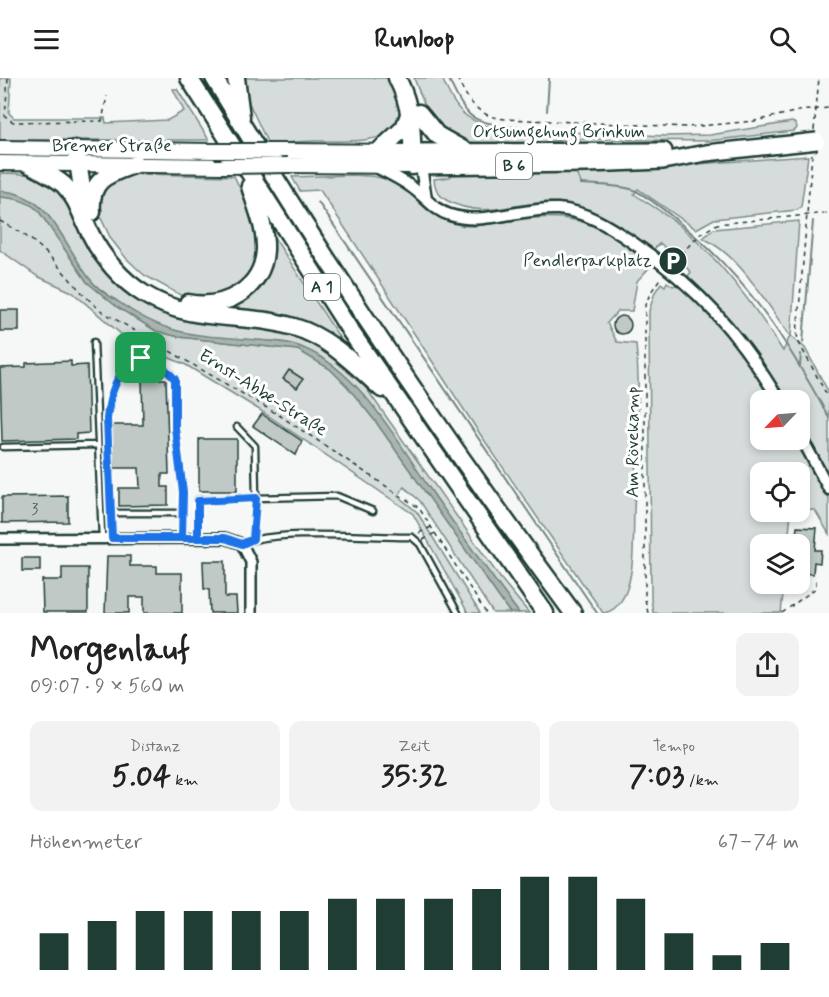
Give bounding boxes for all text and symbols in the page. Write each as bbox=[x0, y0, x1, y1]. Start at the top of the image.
text: Runloop bbox=[374, 22, 455, 57]
icon: menu bbox=[30, 23, 63, 56]
icon: search bbox=[766, 23, 799, 56]
street label: Ortsumgehung Brinkum bbox=[473, 120, 645, 146]
street label: Bremer Straße bbox=[52, 134, 172, 158]
road number: B 6 bbox=[496, 153, 532, 179]
parking icon: Pendlerparkplatz bbox=[657, 245, 689, 277]
place label: Pendlerparkplatz bbox=[523, 249, 652, 273]
road number: A 1 bbox=[304, 274, 340, 300]
pin bbox=[115, 332, 166, 383]
icon: arrive bbox=[124, 341, 157, 374]
street label: Ernst-Abbe-Straße bbox=[194, 344, 332, 442]
street label: Am Rövekamp bbox=[621, 386, 645, 498]
north arrow bbox=[750, 390, 810, 450]
map controls bbox=[750, 390, 810, 594]
button: locate bbox=[750, 462, 810, 522]
house number: 3 bbox=[32, 500, 39, 520]
button: layers bbox=[750, 534, 810, 594]
text: Morgenlauf bbox=[30, 628, 190, 672]
button: share bbox=[736, 633, 799, 696]
text: 09:07 · 9 × 560 m bbox=[30, 673, 184, 700]
text: Distanz bbox=[130, 736, 180, 757]
text: Zeit bbox=[398, 736, 431, 757]
text: Tempo bbox=[653, 736, 695, 757]
text: 5.04 bbox=[112, 757, 171, 796]
text: 35:32 bbox=[381, 757, 448, 796]
text: 7:03 bbox=[629, 757, 684, 796]
text: km bbox=[171, 770, 199, 791]
text: /km bbox=[684, 770, 719, 791]
text: Höhenmeter bbox=[30, 829, 142, 856]
text: 67–74 m bbox=[718, 829, 799, 856]

